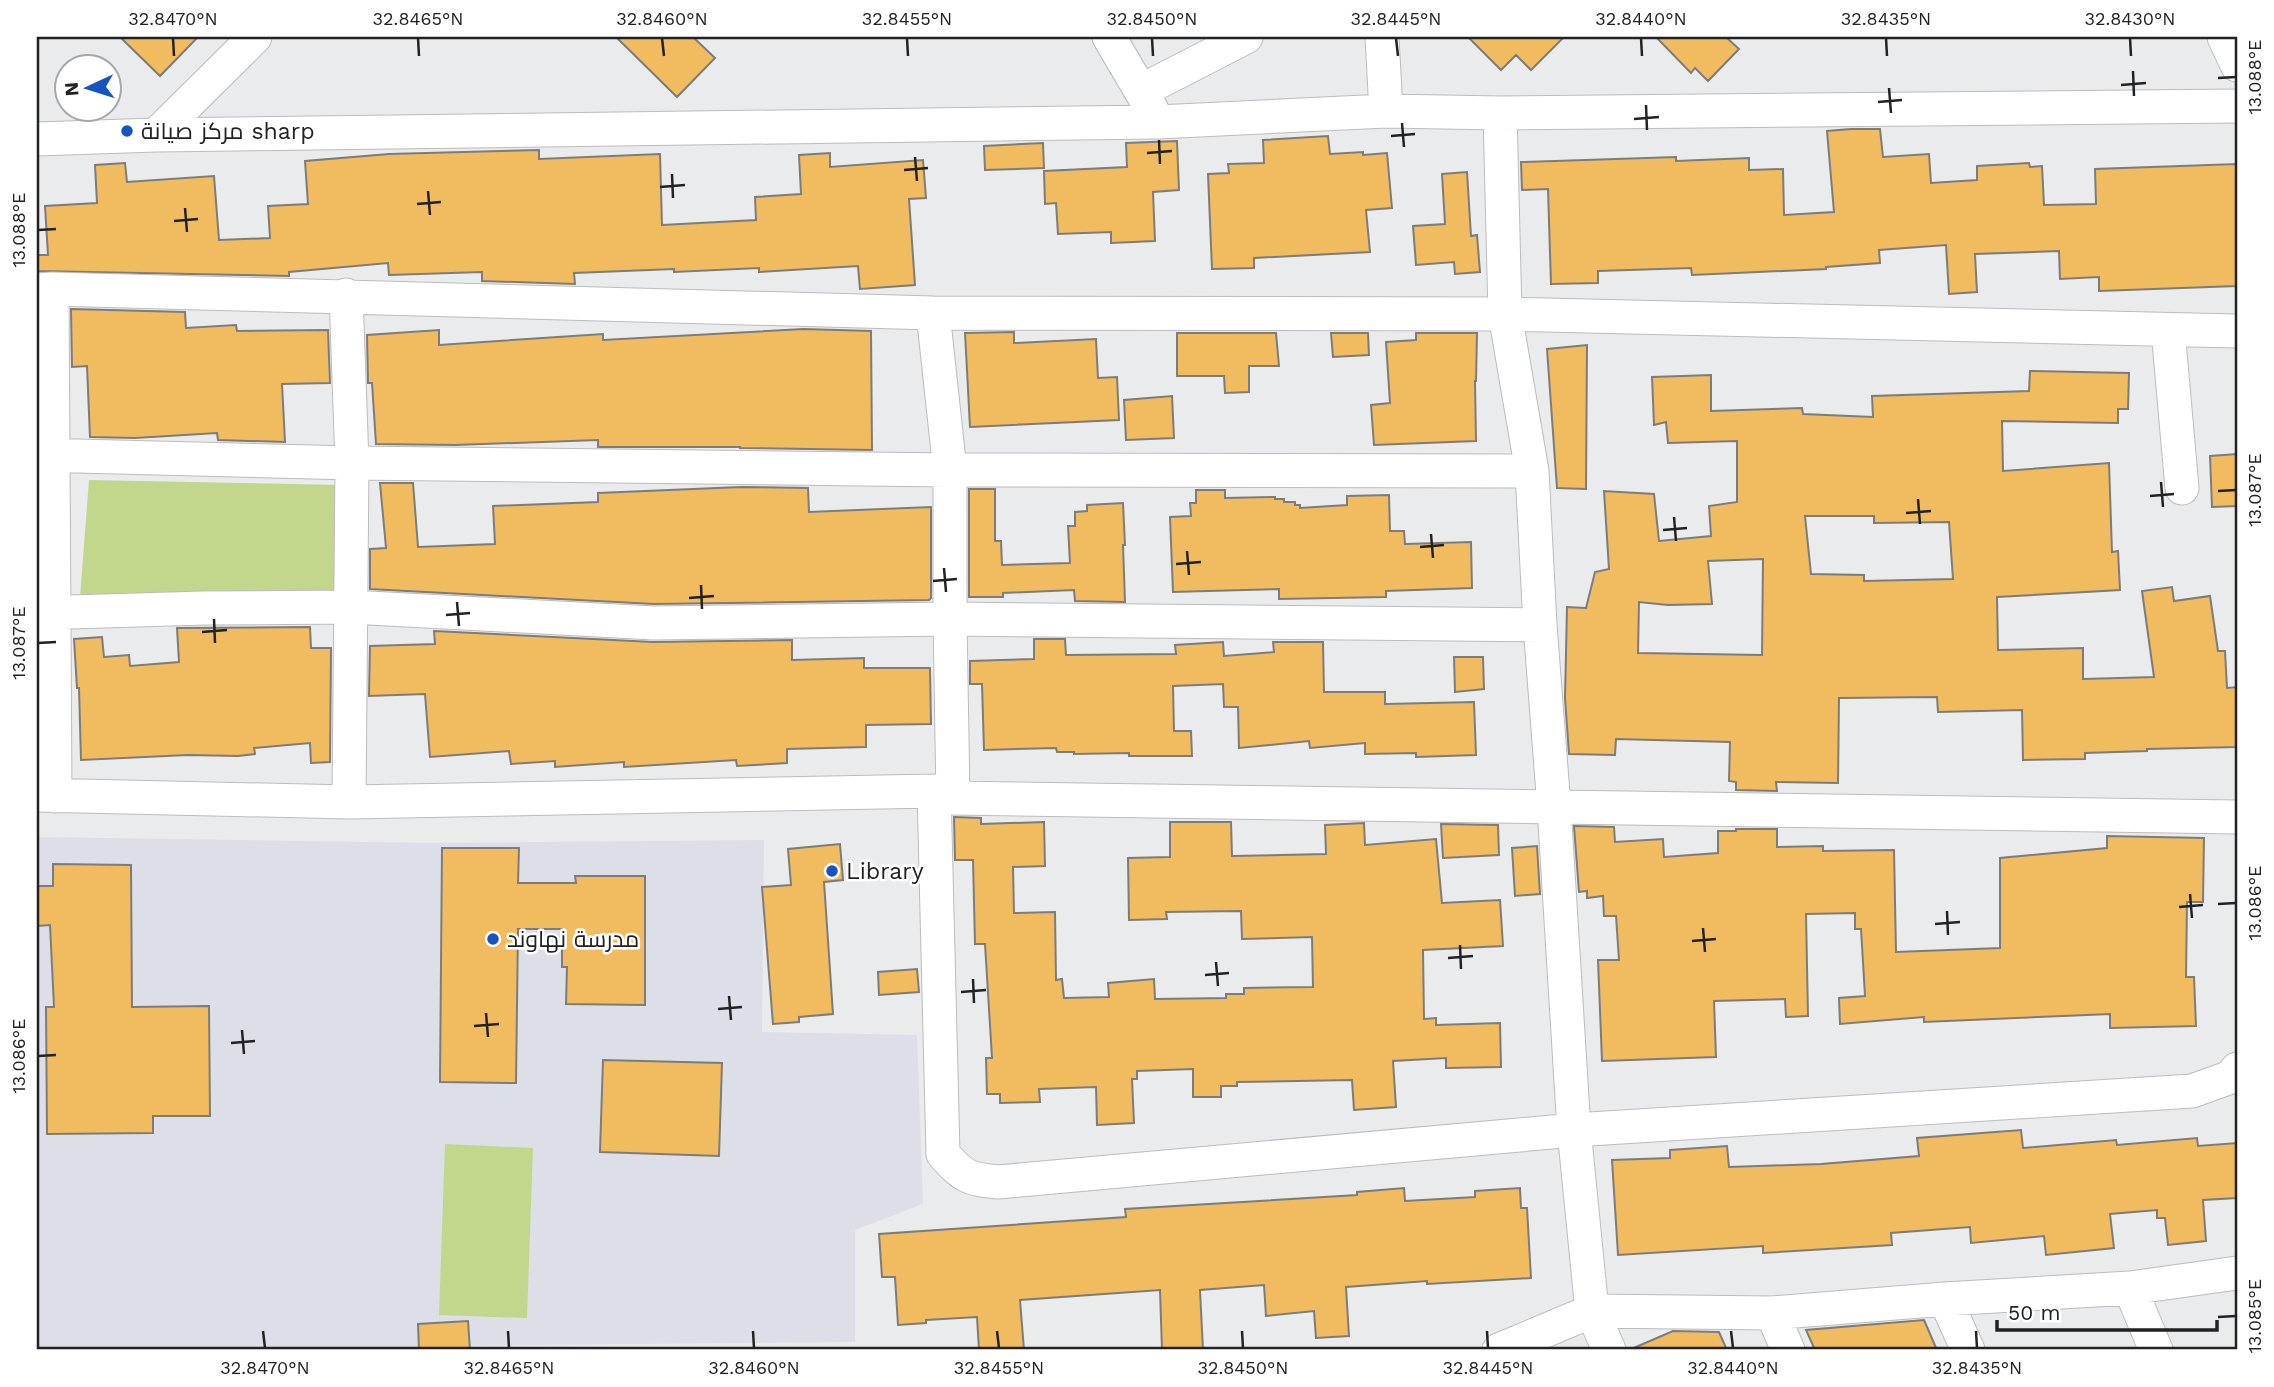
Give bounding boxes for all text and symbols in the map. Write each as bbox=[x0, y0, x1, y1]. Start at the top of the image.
text: 32.8470°N bbox=[128, 8, 218, 29]
text: 32.8465°N bbox=[373, 8, 463, 29]
text: 32.8460°N bbox=[616, 8, 708, 29]
text: 32.8455°N bbox=[862, 8, 952, 29]
text: 32.8450°N bbox=[1106, 8, 1198, 29]
text: 32.8445°N bbox=[1351, 8, 1441, 29]
text: 32.8440°N bbox=[1595, 8, 1687, 29]
text: 32.8435°N bbox=[1841, 8, 1931, 29]
text: 32.8430°N bbox=[2084, 8, 2176, 29]
text: 13.088°E bbox=[2244, 39, 2265, 115]
north arrow bbox=[52, 52, 122, 122]
text: N bbox=[60, 81, 84, 97]
place label: مركز صيانة sharp bbox=[141, 118, 315, 145]
marker: مركز صيانة sharp bbox=[119, 123, 135, 139]
text: 13.088°E bbox=[8, 192, 29, 268]
text: 13.087°E bbox=[2244, 453, 2265, 527]
text: 13.087°E bbox=[8, 606, 29, 680]
place label: Library bbox=[846, 858, 924, 885]
marker: Library bbox=[824, 863, 840, 879]
text: 13.086°E bbox=[2244, 866, 2265, 940]
place label: مدرسة نهاوند bbox=[507, 926, 639, 953]
marker: مدرسة نهاوند bbox=[485, 931, 501, 947]
text: 13.086°E bbox=[8, 1019, 29, 1093]
text: 13.085°E bbox=[2244, 1279, 2265, 1353]
scale bar bbox=[1997, 1289, 2218, 1333]
text: 50 m bbox=[2008, 1300, 2060, 1325]
text: 32.8470°N bbox=[220, 1357, 310, 1378]
text: 32.8465°N bbox=[464, 1357, 554, 1378]
text: 32.8460°N bbox=[708, 1357, 800, 1378]
text: 32.8455°N bbox=[954, 1357, 1044, 1378]
text: 32.8450°N bbox=[1197, 1357, 1289, 1378]
text: 32.8445°N bbox=[1443, 1357, 1533, 1378]
text: 32.8440°N bbox=[1687, 1357, 1779, 1378]
text: 32.8435°N bbox=[1932, 1357, 2022, 1378]

